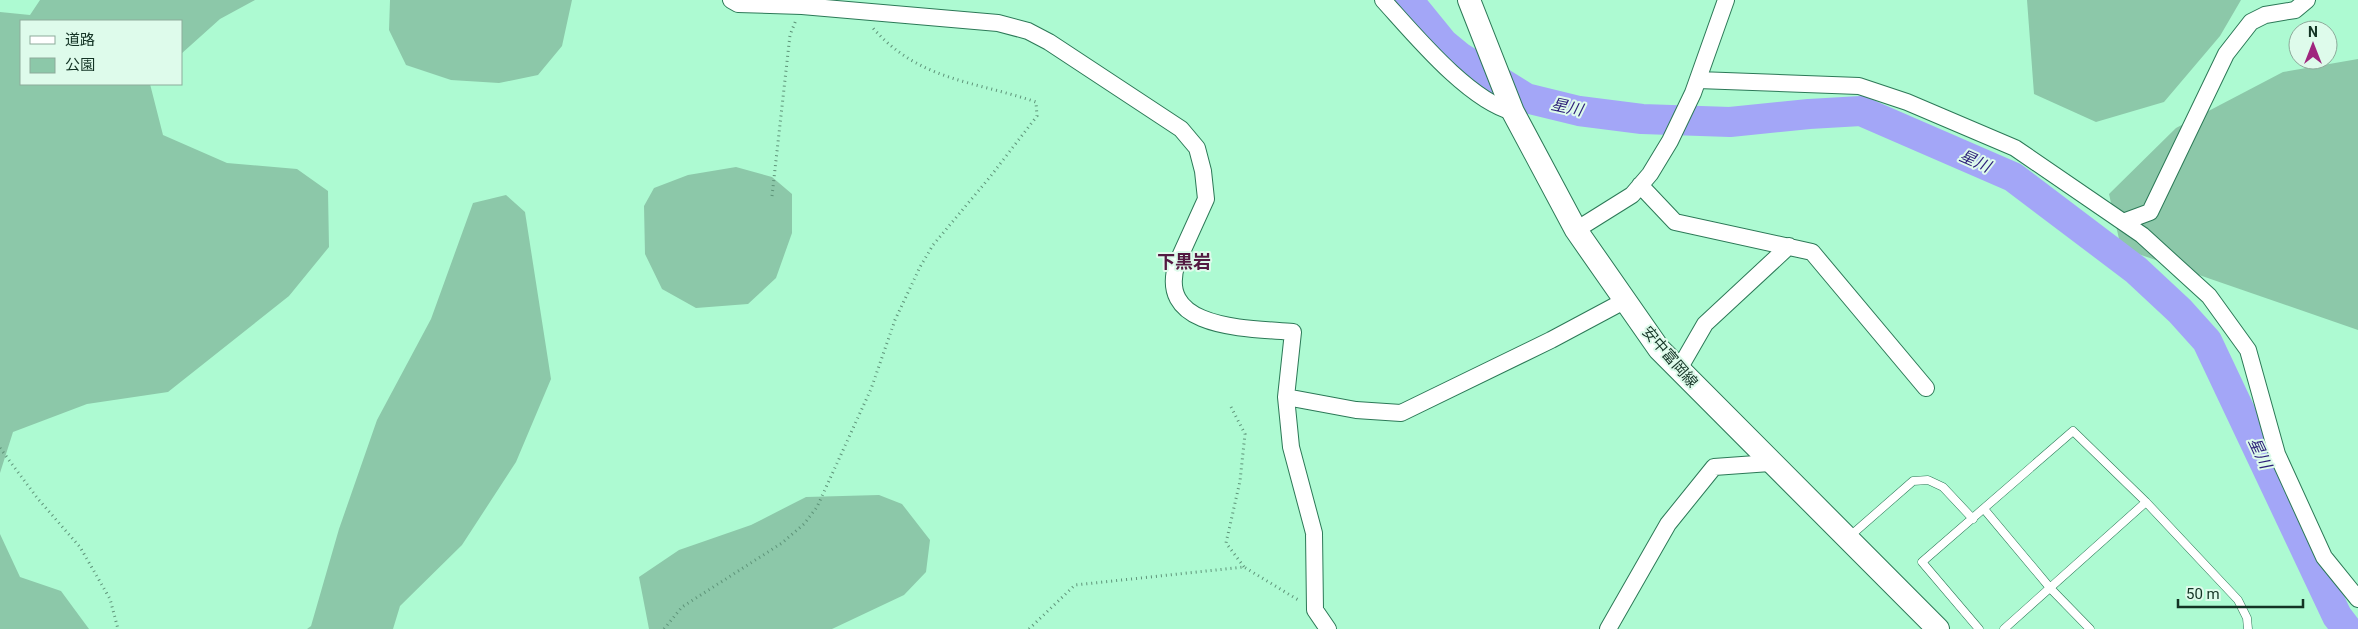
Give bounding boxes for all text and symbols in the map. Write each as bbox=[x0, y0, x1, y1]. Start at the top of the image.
legend bbox=[20, 20, 182, 85]
north arrow bbox=[2288, 20, 2338, 70]
text: N bbox=[2308, 24, 2318, 40]
text: 道路 bbox=[65, 31, 95, 49]
text: 公園 bbox=[65, 56, 95, 74]
water label: 星川 bbox=[1549, 94, 1587, 120]
water label: 星川 bbox=[1957, 146, 1995, 177]
district label: 下黒岩 bbox=[1157, 251, 1211, 272]
street label: 安中富岡線 bbox=[1639, 323, 1701, 391]
water label: 星川 bbox=[2245, 434, 2276, 473]
scale bar bbox=[2178, 576, 2303, 608]
text: 50 m bbox=[2186, 585, 2220, 603]

